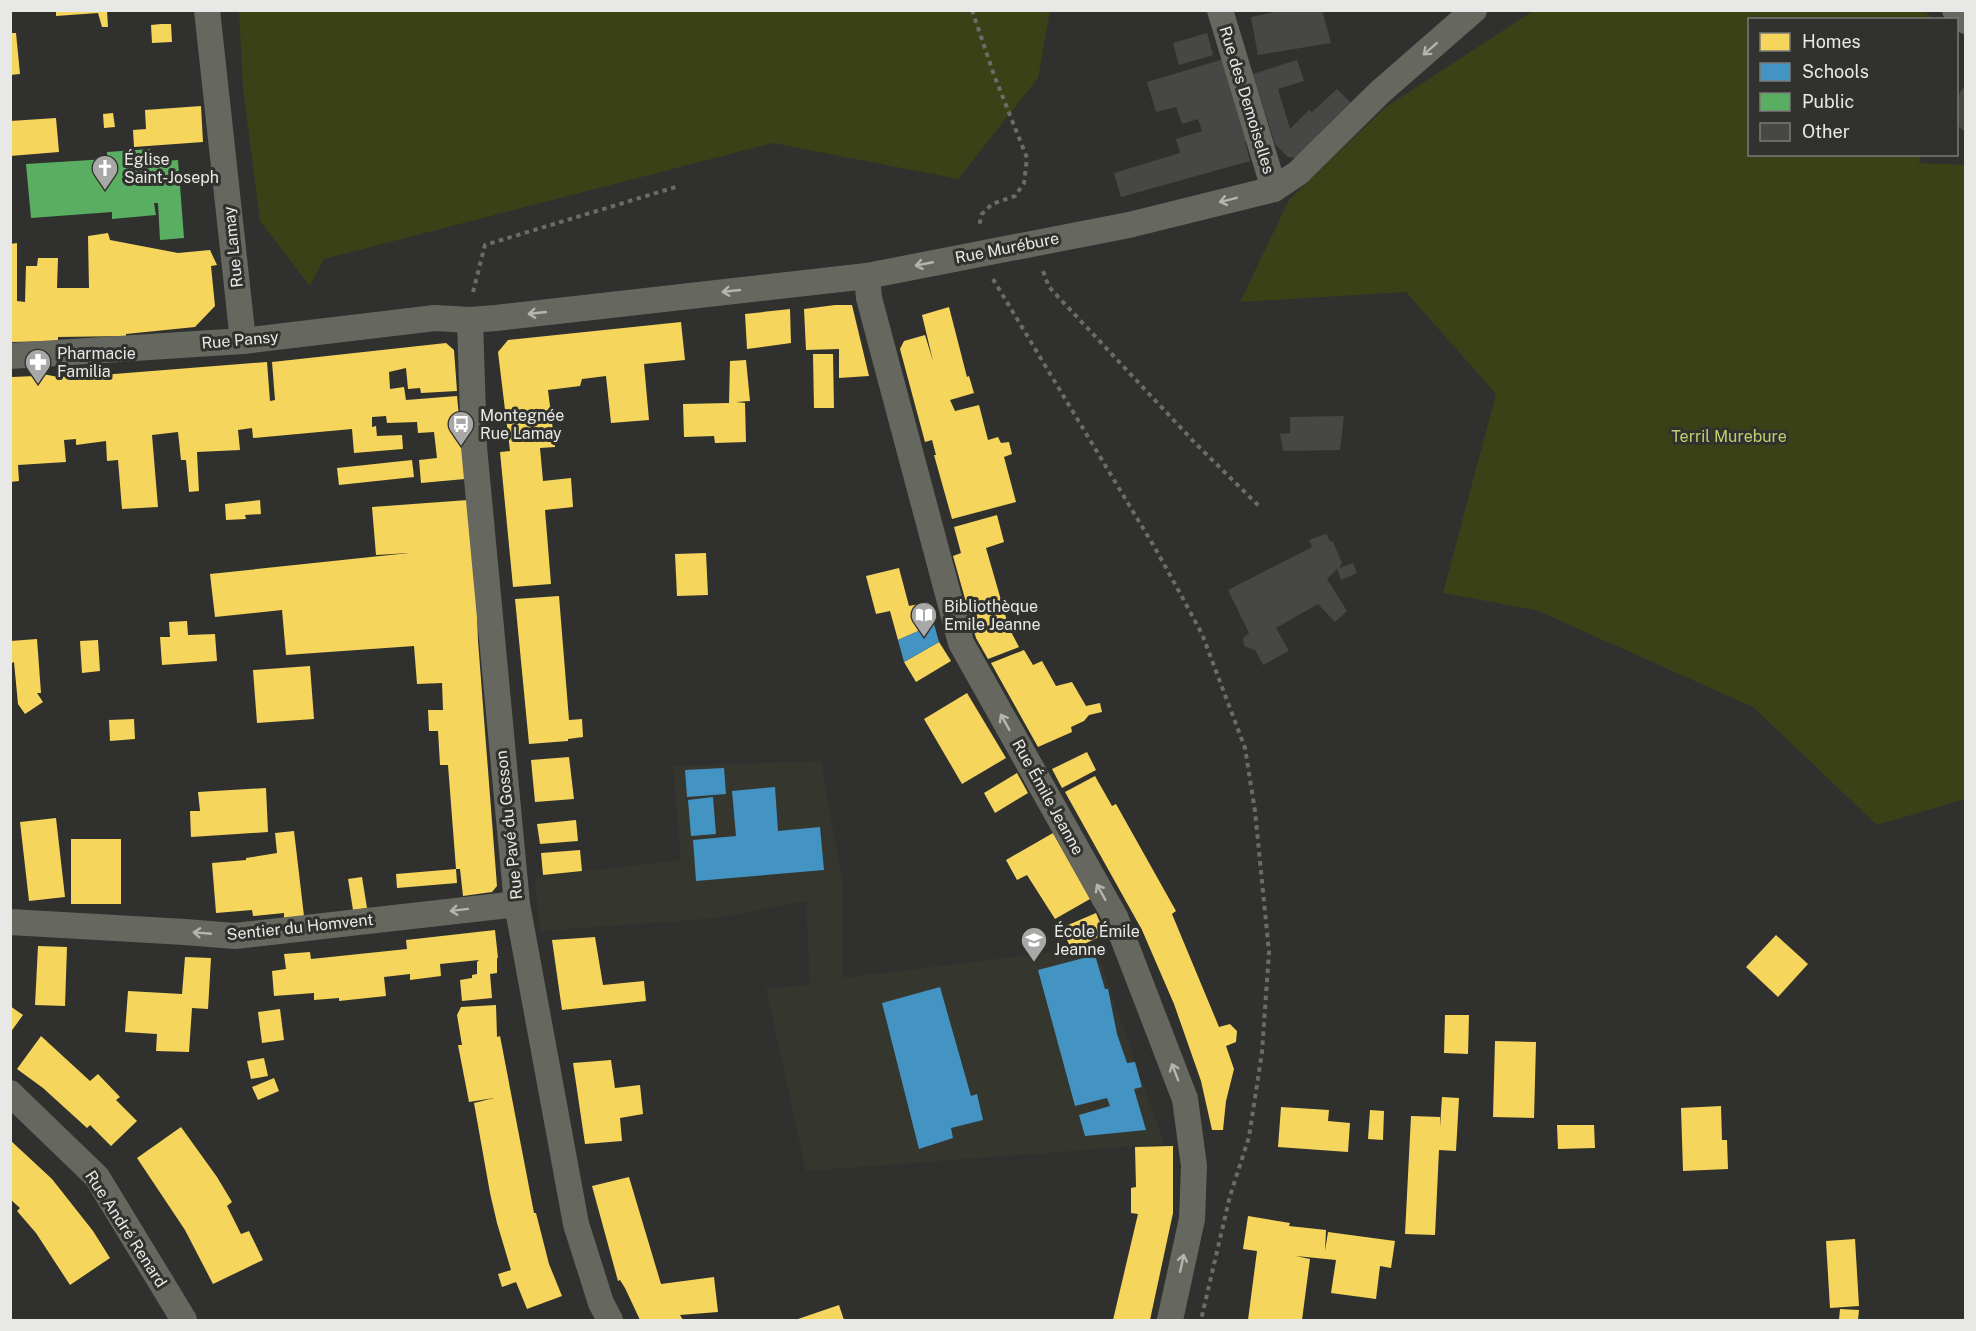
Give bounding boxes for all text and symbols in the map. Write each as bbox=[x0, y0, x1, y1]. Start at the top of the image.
legend bbox=[1748, 18, 1958, 156]
street label: Rue des Demoiselles bbox=[1215, 24, 1279, 176]
text: Homes bbox=[1802, 31, 1861, 52]
one-way arrow bbox=[1423, 42, 1438, 56]
text: Schools bbox=[1802, 61, 1869, 82]
text: Public bbox=[1802, 91, 1854, 112]
text: Other bbox=[1802, 121, 1850, 142]
place label: Église Saint-Joseph bbox=[124, 149, 219, 187]
church icon: Église Saint-Joseph bbox=[90, 153, 120, 191]
one-way arrow bbox=[1218, 195, 1237, 207]
street label: Rue Lamay bbox=[219, 205, 247, 289]
street label: Rue Murébure bbox=[953, 229, 1061, 267]
one-way arrow bbox=[915, 259, 934, 270]
one-way arrow bbox=[721, 286, 741, 297]
one-way arrow bbox=[528, 308, 547, 319]
street label: Rue Pansy bbox=[201, 327, 280, 353]
place label: Pharmacie Familia bbox=[57, 344, 136, 381]
pharmacy icon: Pharmacie Familia bbox=[23, 347, 53, 385]
place label: Montegnée Rue Lamay bbox=[480, 406, 564, 443]
bus stop icon: Montegnée Rue Lamay bbox=[446, 409, 476, 447]
park label: Terril Murebure bbox=[1671, 427, 1787, 446]
place label: Bibliothèque Emile Jeanne bbox=[944, 597, 1040, 634]
library icon: Bibliothèque Emile Jeanne bbox=[909, 600, 939, 638]
one-way arrow bbox=[999, 714, 1011, 731]
street label: Rue Émile Jeanne bbox=[1008, 735, 1089, 858]
street label: Rue Pavé du Gosson bbox=[492, 749, 526, 901]
one-way arrow bbox=[1095, 884, 1107, 901]
one-way arrow bbox=[449, 905, 469, 916]
street label: Sentier du Homvent bbox=[226, 910, 374, 944]
place label: École Émile Jeanne bbox=[1054, 921, 1140, 959]
school or university icon: École Émile Jeanne bbox=[1019, 925, 1049, 963]
one-way arrow bbox=[193, 927, 213, 938]
one-way arrow bbox=[1169, 1063, 1180, 1082]
street label: Rue André Renard bbox=[81, 1167, 171, 1291]
one-way arrow bbox=[1177, 1254, 1188, 1274]

